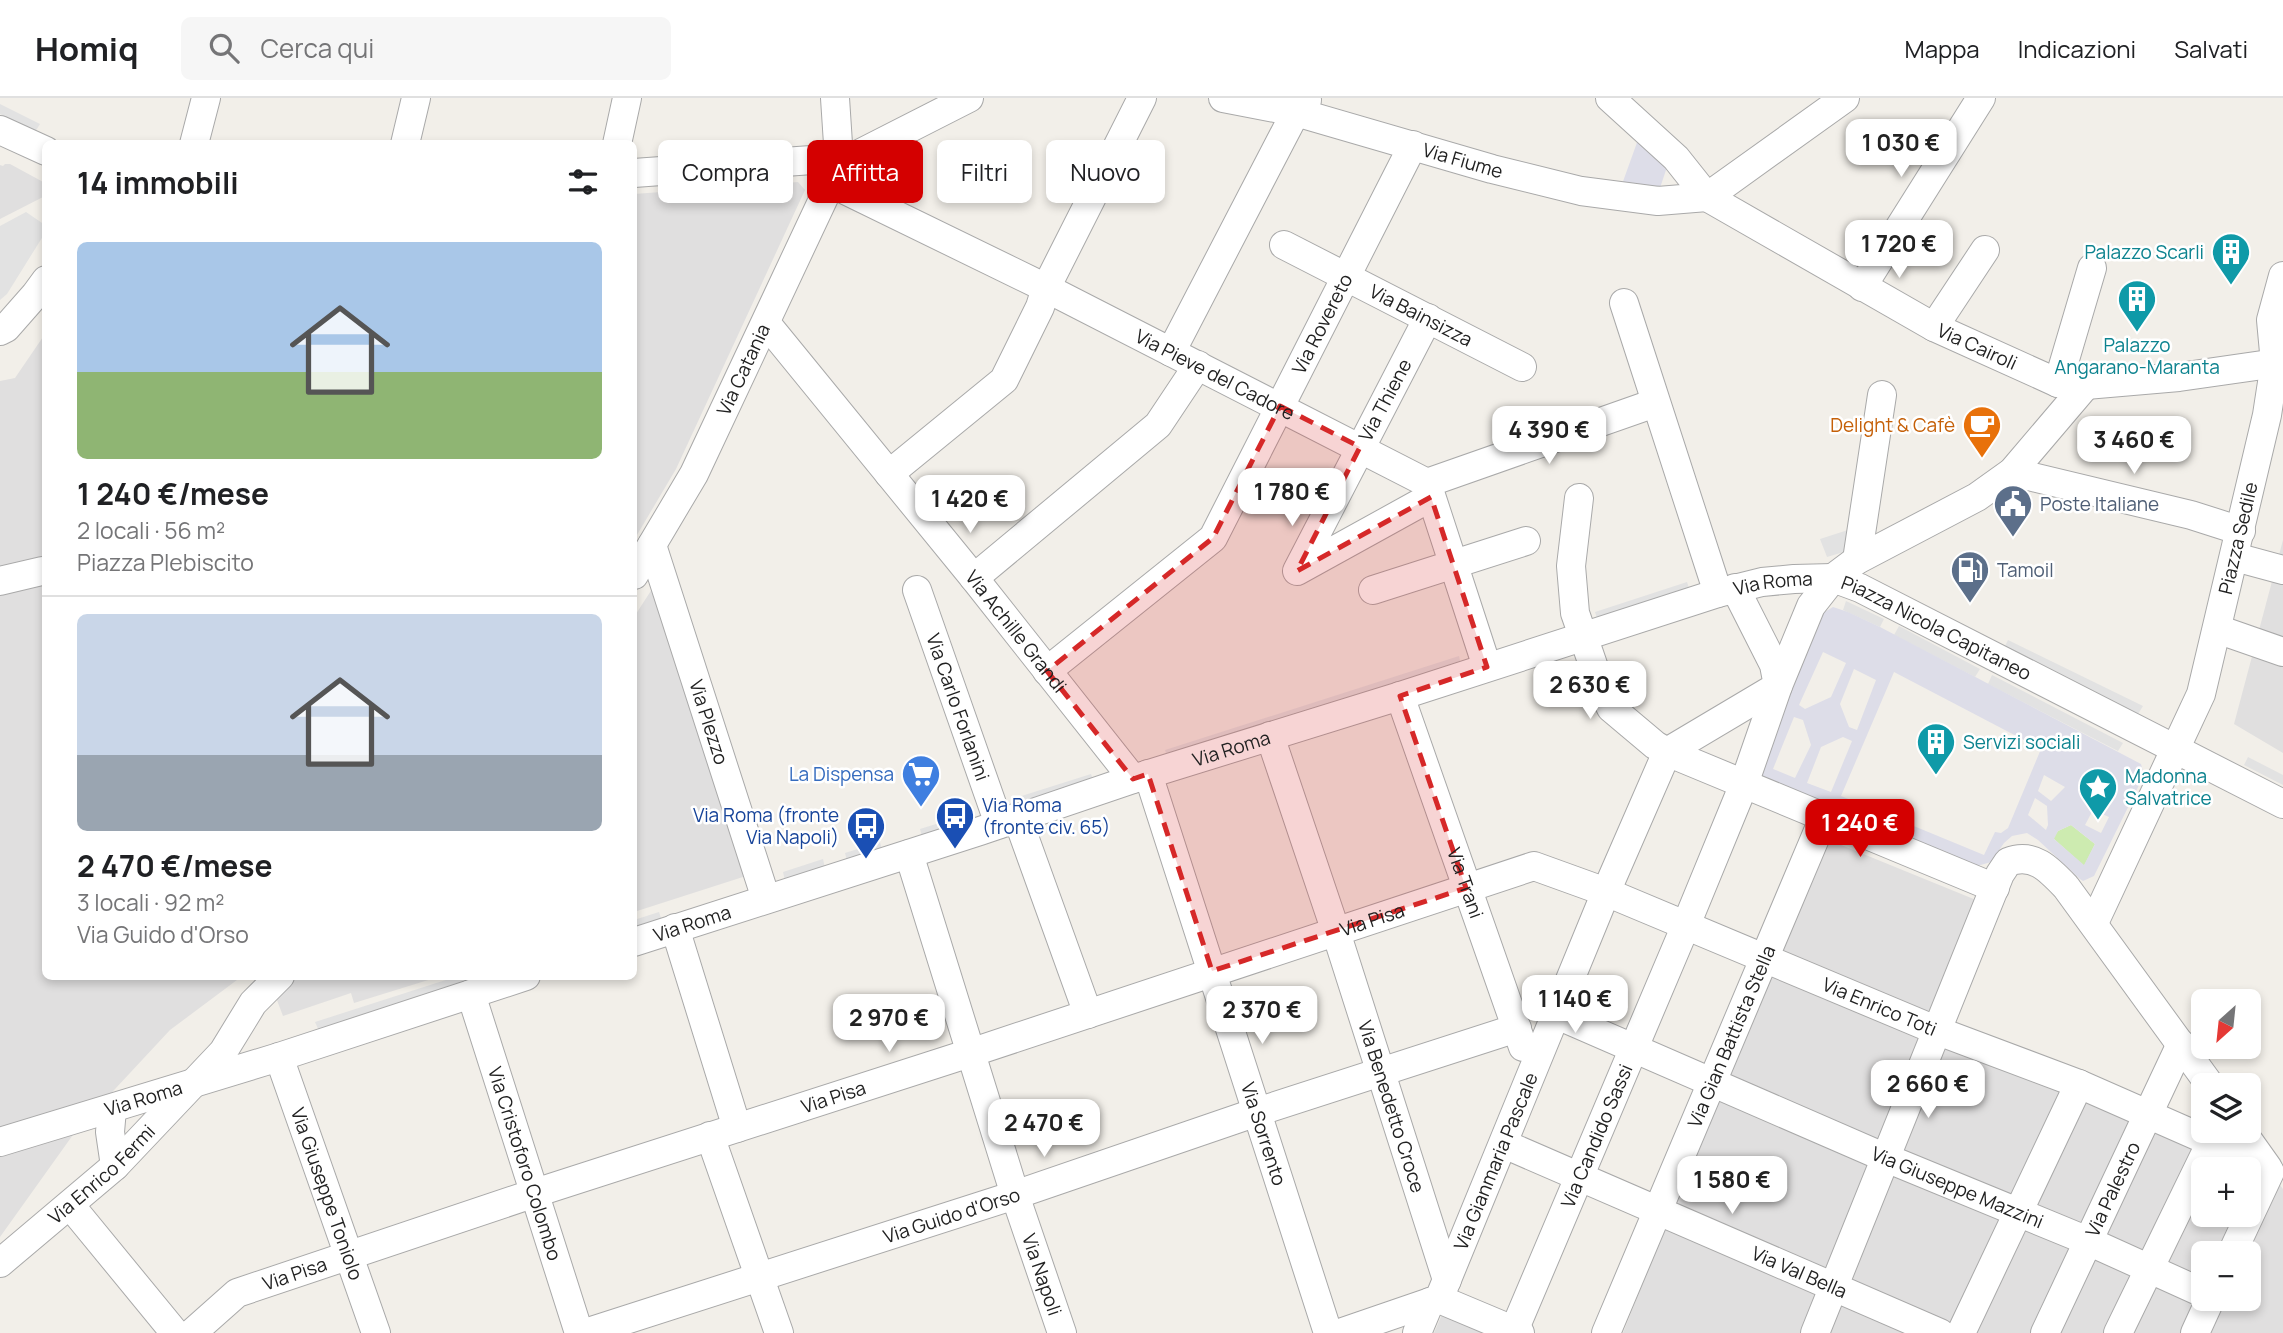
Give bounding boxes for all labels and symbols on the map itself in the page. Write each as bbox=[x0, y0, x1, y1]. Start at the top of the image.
pin: 1 030 € bbox=[1836, 120, 1966, 179]
street label: Via Fiume bbox=[1420, 137, 1506, 184]
pin: 1 720 € bbox=[1834, 220, 1964, 280]
building icon: Palazzo Scarli bbox=[2210, 231, 2252, 286]
place label: Palazzo Scarli bbox=[2085, 239, 2204, 265]
street label: Via Rovereto bbox=[1286, 269, 1358, 378]
street label: Via Bainsizza bbox=[1365, 278, 1477, 352]
building icon: Palazzo Angarano-Maranta bbox=[2116, 278, 2158, 333]
street label: Via Cairoli bbox=[1933, 317, 2021, 376]
street label: Via Catania bbox=[710, 319, 776, 420]
street label: Via Pieve del Cadore bbox=[1131, 323, 1299, 426]
place label: Palazzo Angarano-Maranta bbox=[2054, 332, 2220, 380]
street label: Via Thiene bbox=[1352, 354, 1418, 446]
cafe icon: Delight & Cafè bbox=[1961, 404, 2003, 459]
pin: 4 390 € bbox=[1484, 406, 1614, 466]
place label: Delight & Cafè bbox=[1830, 412, 1955, 438]
pin: 3 460 € bbox=[2069, 416, 2199, 476]
pin: 1 780 € bbox=[1227, 468, 1357, 528]
pin: 1 420 € bbox=[905, 476, 1035, 535]
street label: Piazza Sedile bbox=[2212, 479, 2264, 597]
public building icon: Poste Italiane bbox=[1992, 483, 2034, 538]
place label: Poste Italiane bbox=[2040, 491, 2159, 517]
fuel station icon: Tamoil bbox=[1949, 549, 1991, 604]
place label: Tamoil bbox=[1997, 557, 2054, 583]
street label: Via Achille Grandi bbox=[960, 565, 1073, 698]
street label: Via Roma bbox=[1731, 565, 1813, 602]
street label: Piazza Nicola Capitaneo bbox=[1838, 569, 2036, 686]
street label: Via Carlo Forlanini bbox=[920, 630, 996, 784]
pin: 2 630 € bbox=[1525, 662, 1655, 721]
street label: Via Plezzo bbox=[683, 676, 735, 768]
building icon: Servizi sociali bbox=[1915, 721, 1957, 776]
street label: Via Roma bbox=[1189, 724, 1273, 773]
place label: Servizi sociali bbox=[1963, 729, 2080, 755]
supermarket icon: La Dispensa bbox=[900, 753, 942, 808]
place label: La Dispensa bbox=[789, 761, 894, 787]
place label: Madonna Salvatrice bbox=[2125, 763, 2212, 811]
place icon: Madonna Salvatrice bbox=[2077, 766, 2119, 821]
place label: Via Roma (fronte civ. 65) bbox=[982, 792, 1110, 840]
bus stop icon: Via Roma (fronte civ. 65) bbox=[934, 795, 976, 850]
pin: 1 240 € bbox=[1795, 800, 1925, 859]
place label: Via Roma (fronte Via Napoli) bbox=[693, 802, 839, 850]
bus stop icon: Via Roma (fronte Via Napoli) bbox=[845, 805, 887, 860]
street label: Via Trani bbox=[1441, 844, 1490, 922]
street label: Via Pisa bbox=[1336, 897, 1408, 943]
street label: Via Roma bbox=[650, 899, 734, 948]
street label: Via Gian Battista Stella bbox=[1681, 941, 1781, 1132]
street label: Via Enrico Toti bbox=[1819, 971, 1941, 1042]
pin: 1 140 € bbox=[1510, 976, 1640, 1035]
pin: 2 370 € bbox=[1197, 986, 1327, 1046]
north arrow bbox=[2191, 989, 2261, 1059]
pin: 2 970 € bbox=[824, 995, 954, 1054]
street label: Via Benedetto Croce bbox=[1352, 1017, 1431, 1196]
street label: Via Candido Sassi bbox=[1555, 1060, 1639, 1212]
pin: 2 660 € bbox=[1863, 1060, 1993, 1120]
street label: Via Cristoforo Colombo bbox=[482, 1064, 568, 1264]
street label: Via Gianmaria Pascale bbox=[1447, 1068, 1544, 1254]
street label: Via Roma bbox=[102, 1074, 185, 1122]
street label: Via Pisa bbox=[798, 1074, 869, 1120]
street label: Via Sorrento bbox=[1235, 1079, 1293, 1189]
pin: 2 470 € bbox=[979, 1100, 1109, 1159]
street label: Via Giuseppe Toniolo bbox=[285, 1104, 369, 1284]
street label: Via Enrico Fermi bbox=[43, 1119, 161, 1230]
street label: Via Palestro bbox=[2079, 1137, 2146, 1241]
street label: Via Giuseppe Mazzini bbox=[1867, 1140, 2048, 1234]
pin: 1 580 € bbox=[1667, 1156, 1797, 1216]
street label: Via Guido d'Orso bbox=[880, 1181, 1023, 1249]
street label: Via Napoli bbox=[1016, 1230, 1068, 1319]
street label: Via Val Bella bbox=[1748, 1240, 1851, 1304]
street label: Via Pisa bbox=[259, 1251, 330, 1297]

